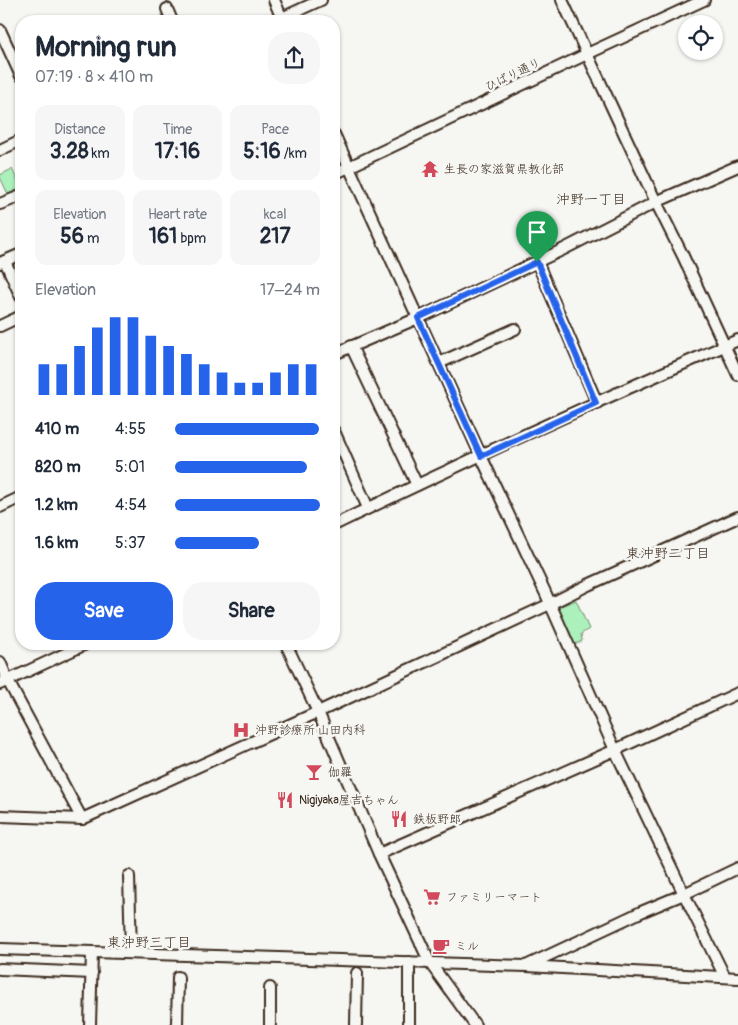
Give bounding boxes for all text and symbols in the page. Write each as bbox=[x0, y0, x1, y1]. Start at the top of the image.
map controls bbox=[678, 15, 723, 60]
button: locate bbox=[678, 15, 723, 60]
text: Morning run bbox=[35, 30, 177, 65]
button: share bbox=[268, 32, 320, 84]
street label: ひばり通り bbox=[483, 55, 543, 95]
text: 07:19 · 8 × 410 m bbox=[35, 67, 153, 87]
text: Distance bbox=[54, 121, 105, 138]
text: Time bbox=[163, 121, 192, 138]
text: Pace bbox=[261, 121, 289, 138]
text: 3.28 bbox=[50, 138, 88, 165]
text: 17:16 bbox=[155, 138, 200, 165]
text: 5:16 bbox=[243, 138, 281, 165]
text: km bbox=[88, 145, 110, 162]
text: /km bbox=[281, 145, 307, 162]
temple icon: 生長の家滋賀県教化部 bbox=[420, 159, 440, 179]
place label: 生長の家滋賀県教化部 bbox=[444, 162, 564, 177]
district label: 沖野一丁目 bbox=[556, 191, 626, 208]
text: Elevation bbox=[53, 206, 107, 223]
text: Heart rate bbox=[148, 206, 207, 223]
text: kcal bbox=[264, 206, 287, 223]
pin bbox=[516, 211, 558, 262]
icon: arrive bbox=[523, 218, 551, 246]
text: 56 bbox=[60, 223, 84, 250]
text: 161 bbox=[149, 223, 177, 250]
text: 217 bbox=[260, 223, 291, 250]
text: m bbox=[84, 230, 99, 247]
text: bpm bbox=[177, 230, 206, 247]
text: Elevation bbox=[35, 280, 96, 300]
text: 17–24 m bbox=[260, 280, 320, 300]
text: 410 m bbox=[35, 419, 79, 439]
text: 4:55 bbox=[115, 419, 146, 439]
text: 820 m bbox=[35, 457, 81, 477]
text: 5:01 bbox=[115, 457, 145, 477]
text: 1.2 km bbox=[35, 495, 78, 515]
text: 4:54 bbox=[115, 495, 147, 515]
text: 1.6 km bbox=[35, 533, 78, 553]
text: 5:37 bbox=[115, 533, 145, 553]
district label: 東沖野二丁目 bbox=[626, 545, 710, 562]
button: Save bbox=[35, 582, 173, 640]
button: Share bbox=[183, 582, 320, 640]
hospital icon: 沖野診療所 山田内科 bbox=[231, 720, 251, 740]
place label: 沖野診療所 山田内科 bbox=[255, 723, 366, 738]
bar icon: 伽羅 bbox=[304, 762, 324, 782]
place label: 伽羅 bbox=[328, 765, 352, 780]
restaurant icon: Nigiyaka屋吉ちゃん bbox=[275, 790, 295, 810]
place label: Nigiyaka屋吉ちゃん bbox=[299, 793, 399, 808]
restaurant icon: 鉄板野郎 bbox=[389, 809, 409, 829]
place label: 鉄板野郎 bbox=[413, 812, 461, 827]
supermarket icon: ファミリーマート bbox=[422, 887, 442, 907]
place label: ファミリーマート bbox=[446, 890, 542, 905]
district label: 東沖野三丁目 bbox=[107, 934, 191, 951]
cafe icon: ミル bbox=[431, 936, 451, 956]
place label: ミル bbox=[455, 939, 479, 954]

